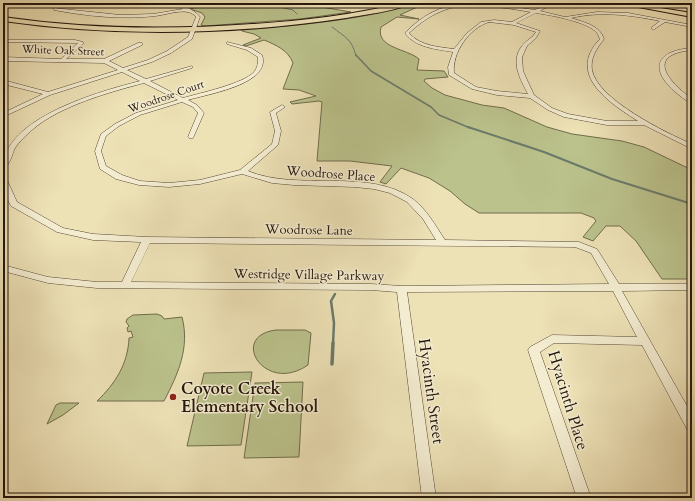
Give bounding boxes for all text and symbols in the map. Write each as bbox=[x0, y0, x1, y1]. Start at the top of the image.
street label: White Oak Street bbox=[21, 42, 105, 59]
street label: Woodrose Court bbox=[125, 76, 207, 117]
street label: Woodrose Place bbox=[285, 162, 376, 186]
street label: Woodrose Lane bbox=[264, 220, 353, 240]
street label: Westridge Village Parkway bbox=[232, 265, 385, 285]
street label: Hyacinth Street bbox=[413, 337, 449, 445]
street label: Hyacinth Place bbox=[542, 348, 594, 453]
place label: Coyote Creek Elementary School bbox=[181, 378, 319, 418]
marker: Coyote Creek Elementary School bbox=[168, 392, 178, 402]

